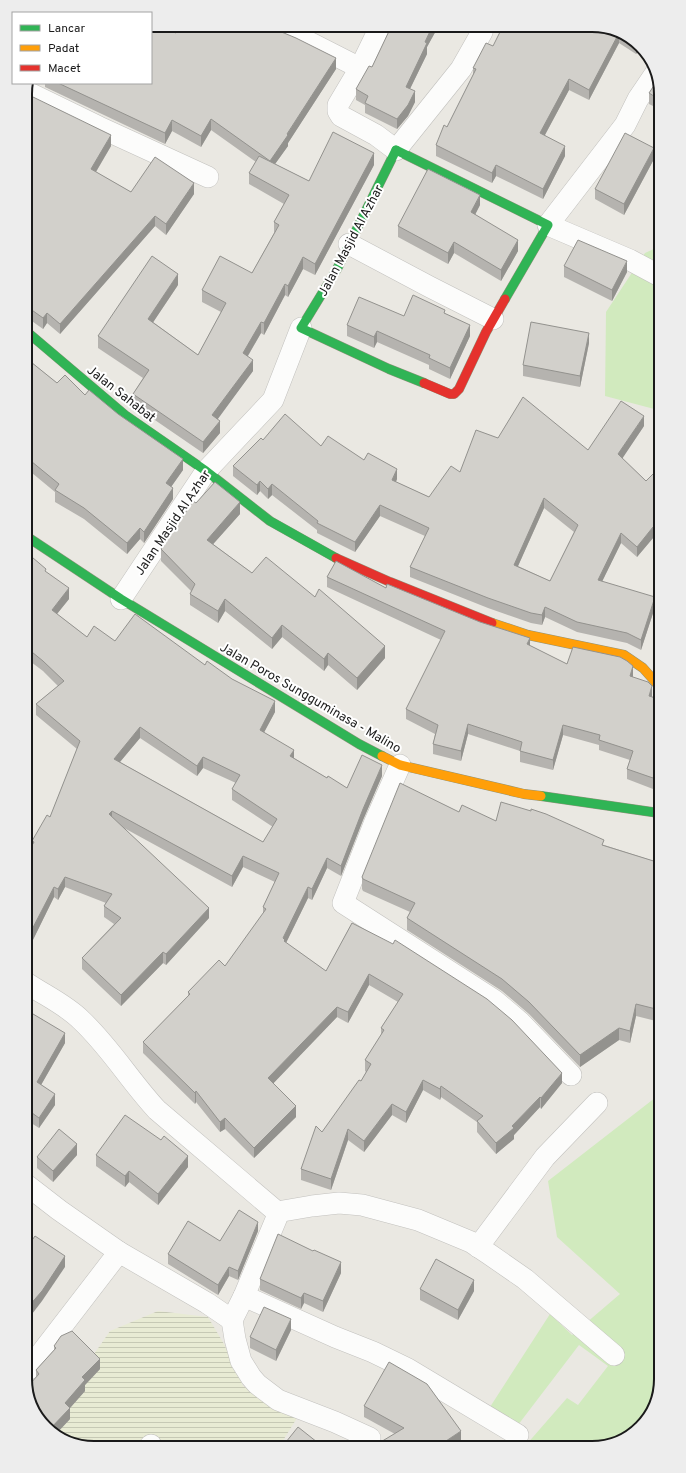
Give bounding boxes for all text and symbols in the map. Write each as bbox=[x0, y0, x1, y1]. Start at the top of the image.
legend bbox=[12, 12, 152, 84]
text: Lancar bbox=[48, 21, 85, 37]
text: Padat bbox=[48, 41, 79, 57]
text: Macet bbox=[48, 61, 81, 77]
street label: Jalan Masjid Al Azhar bbox=[316, 183, 388, 299]
street label: Jalan Sahabat bbox=[83, 363, 158, 426]
street label: Jalan Masjid Al Azhar bbox=[132, 467, 215, 579]
street label: Jalan Poros Sungguminasa - Malino bbox=[216, 640, 404, 757]

